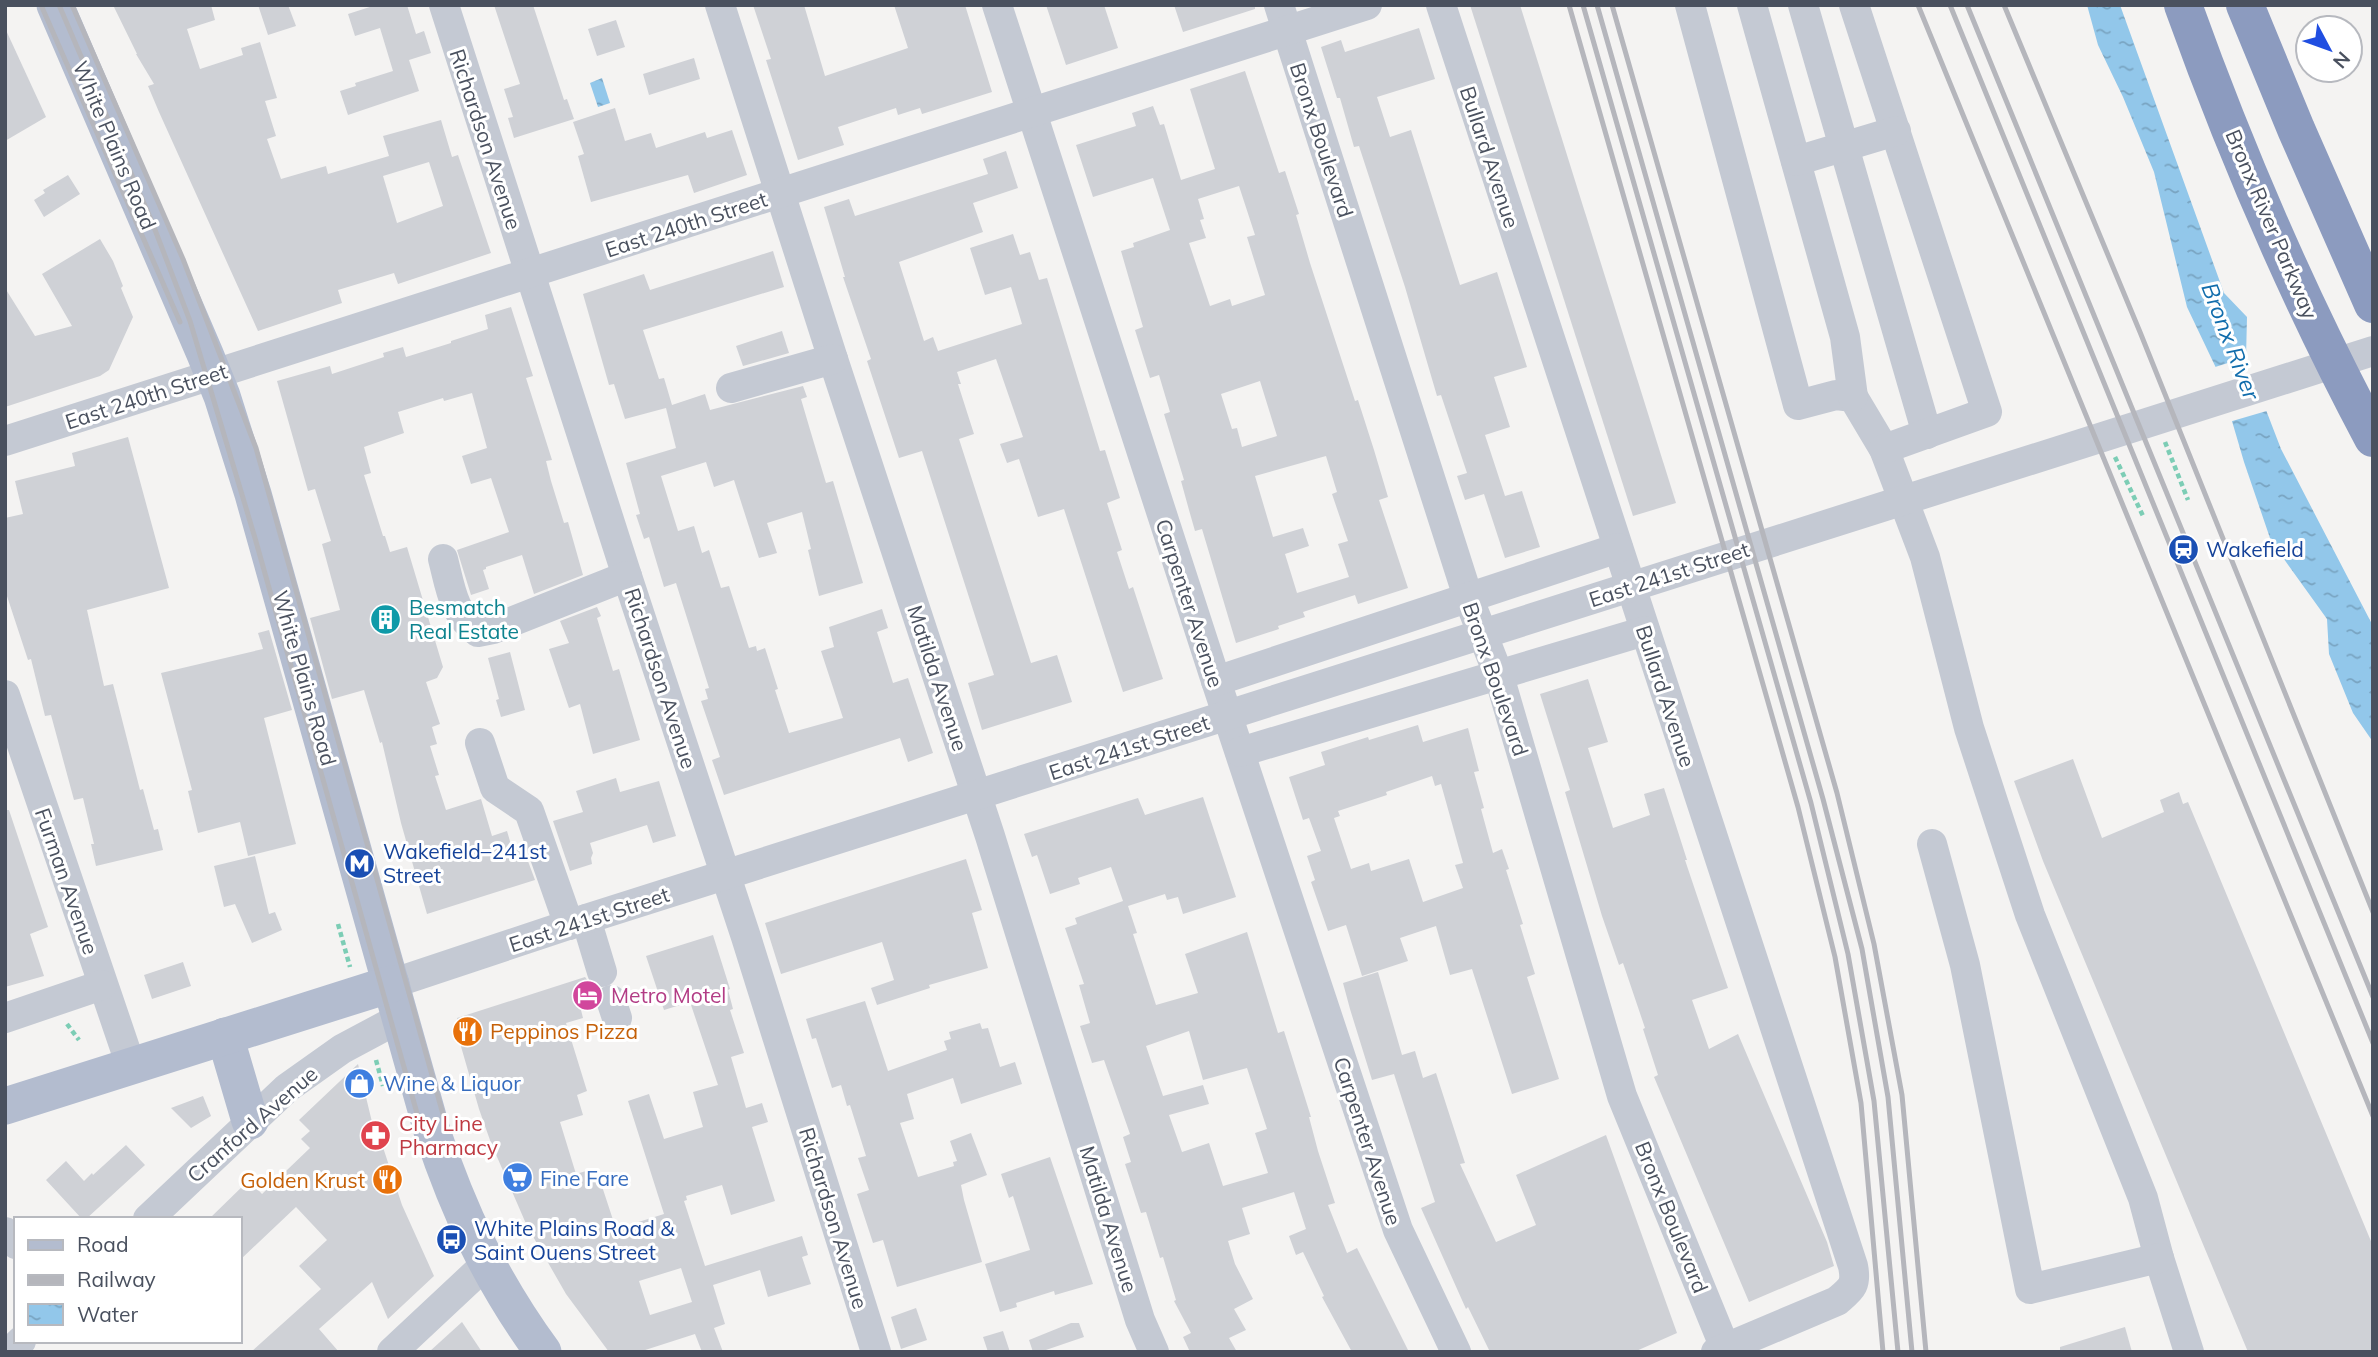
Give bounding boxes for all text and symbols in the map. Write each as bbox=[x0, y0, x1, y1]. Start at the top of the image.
north arrow bbox=[2294, 14, 2364, 84]
street label: Richardson Avenue bbox=[445, 45, 527, 233]
text: N bbox=[2328, 47, 2356, 73]
street label: White Plains Road bbox=[68, 57, 162, 233]
street label: Bronx Boulevard bbox=[1285, 59, 1359, 221]
street label: Bullard Avenue bbox=[1455, 83, 1525, 231]
street label: Bronx River Parkway bbox=[2220, 125, 2324, 323]
street label: East 240th Street bbox=[602, 186, 770, 262]
water label: Bronx River bbox=[2195, 278, 2267, 405]
street label: East 240th Street bbox=[62, 358, 230, 434]
street label: Carpenter Avenue bbox=[1151, 516, 1229, 690]
station icon: Wakefield bbox=[2166, 532, 2200, 566]
street label: East 241st Street bbox=[1586, 536, 1752, 612]
place label: Wakefield bbox=[2206, 536, 2304, 562]
street label: Richardson Avenue bbox=[620, 584, 702, 772]
street label: White Plains Road bbox=[268, 588, 342, 768]
place label: Besmatch Real Estate bbox=[409, 594, 519, 644]
street label: Bronx Boulevard bbox=[1457, 599, 1535, 759]
building icon: Besmatch Real Estate bbox=[369, 602, 403, 636]
street label: Matilda Avenue bbox=[902, 602, 974, 754]
street label: Bullard Avenue bbox=[1631, 622, 1701, 770]
street label: East 241st Street bbox=[1046, 709, 1212, 785]
street label: Furman Avenue bbox=[30, 804, 104, 958]
place label: Wakefield–241st Street bbox=[383, 838, 547, 888]
metro station icon: Wakefield–241st Street bbox=[343, 846, 377, 880]
street label: East 241st Street bbox=[506, 881, 672, 957]
hotel icon: Metro Motel bbox=[571, 978, 605, 1012]
place label: Metro Motel bbox=[611, 982, 726, 1008]
restaurant icon: Peppinos Pizza bbox=[450, 1014, 484, 1048]
place label: Peppinos Pizza bbox=[490, 1018, 638, 1044]
street label: Carpenter Avenue bbox=[1329, 1054, 1407, 1228]
street label: Cranford Avenue bbox=[181, 1060, 323, 1188]
shop icon: Wine & Liquor bbox=[343, 1066, 377, 1100]
place label: Wine & Liquor bbox=[383, 1070, 521, 1096]
place label: City Line Pharmacy bbox=[399, 1110, 498, 1160]
pharmacy icon: City Line Pharmacy bbox=[359, 1118, 393, 1152]
street label: Richardson Avenue bbox=[794, 1124, 874, 1312]
street label: Bronx Boulevard bbox=[1630, 1137, 1714, 1297]
street label: Matilda Avenue bbox=[1074, 1143, 1144, 1295]
supermarket icon: Fine Fare bbox=[500, 1161, 534, 1195]
restaurant icon: Golden Krust bbox=[371, 1163, 405, 1197]
place label: Fine Fare bbox=[540, 1165, 629, 1191]
place label: Golden Krust bbox=[240, 1167, 365, 1193]
place label: White Plains Road & Saint Ouens Street bbox=[474, 1215, 675, 1265]
legend bbox=[14, 1217, 242, 1343]
bus stop icon: White Plains Road & Saint Ouens Street bbox=[434, 1223, 468, 1257]
text: Road bbox=[77, 1231, 128, 1257]
text: Railway bbox=[77, 1266, 156, 1292]
text: Water bbox=[77, 1301, 138, 1327]

